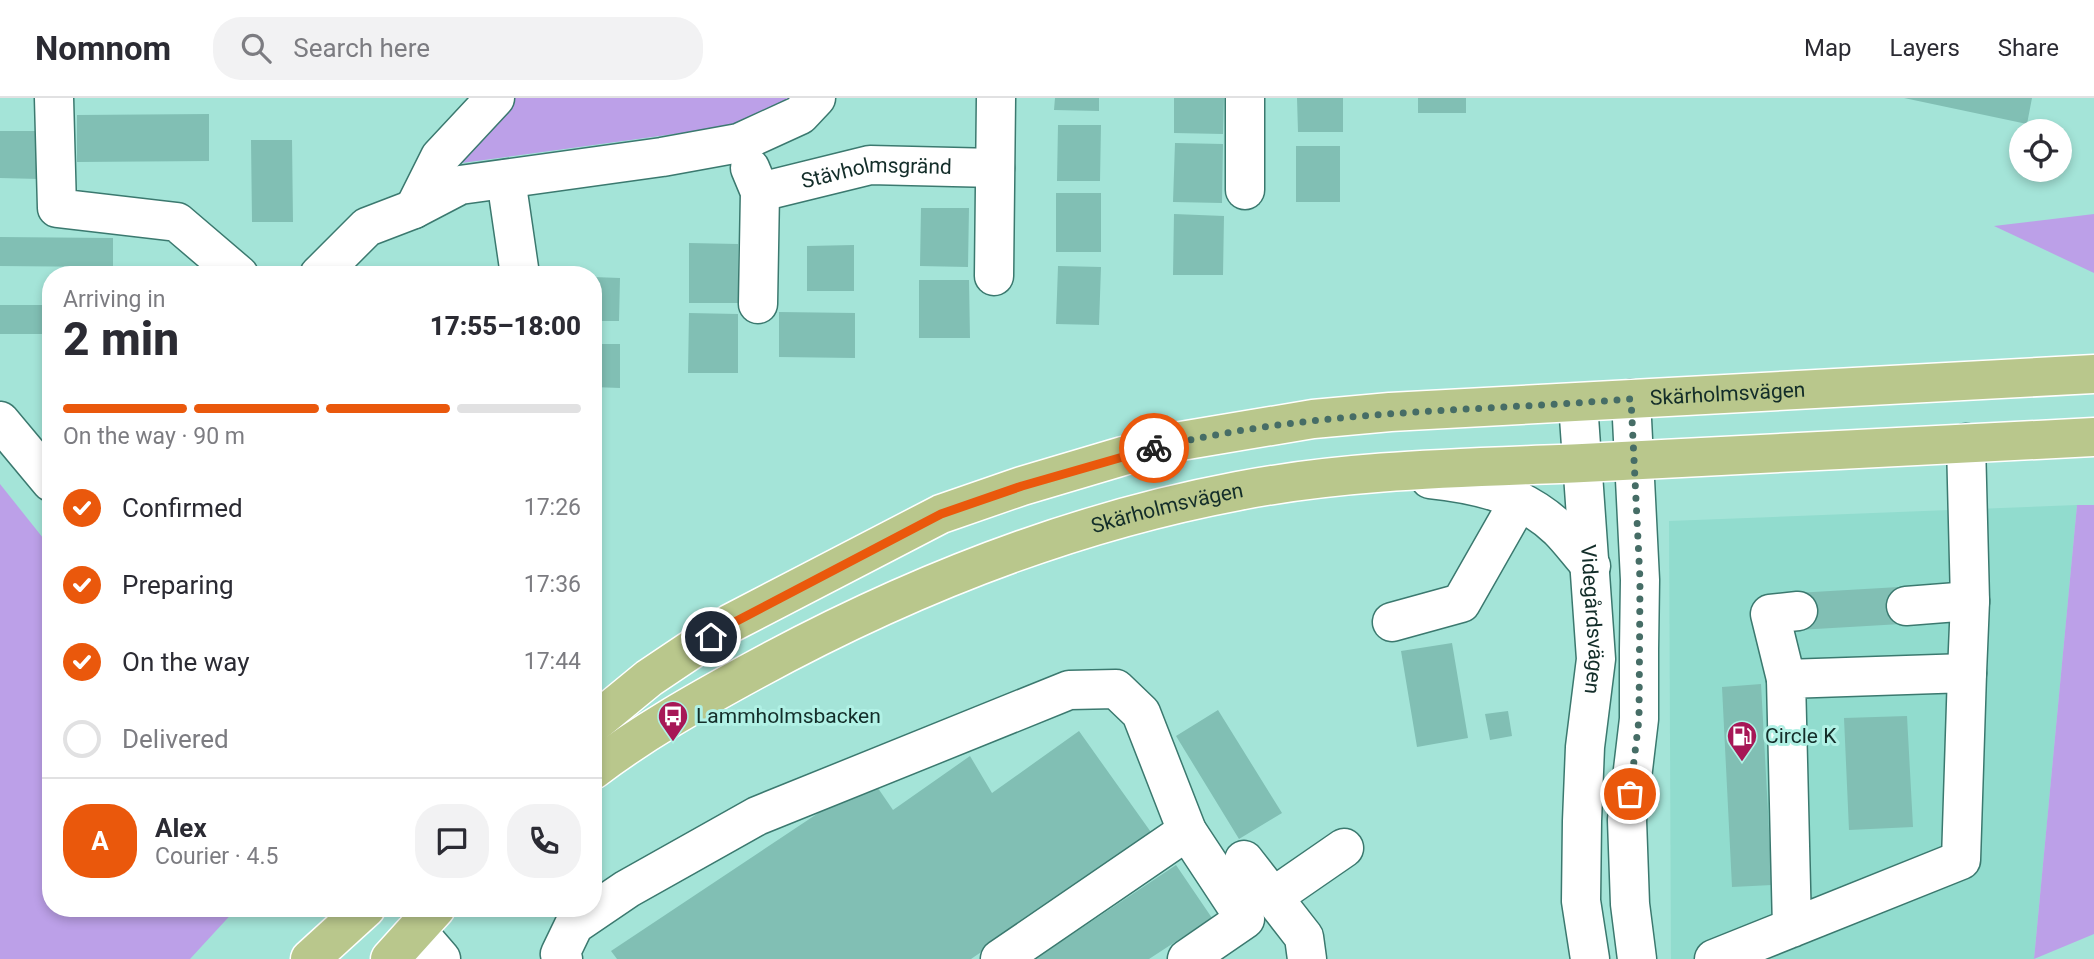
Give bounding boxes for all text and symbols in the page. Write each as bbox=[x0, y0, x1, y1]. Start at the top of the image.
search box bbox=[213, 17, 703, 80]
text: Nomnom bbox=[35, 29, 171, 68]
icon: search bbox=[237, 29, 275, 67]
text: Search here bbox=[293, 33, 430, 63]
text: Map bbox=[1804, 34, 1852, 62]
text: Layers bbox=[1890, 34, 1960, 62]
text: Share bbox=[1998, 34, 2059, 62]
map controls bbox=[2009, 119, 2072, 182]
button: locate bbox=[2009, 119, 2072, 182]
street label: Stävholmsgränd bbox=[799, 153, 952, 193]
text: Arriving in bbox=[63, 286, 166, 313]
text: 17:55–18:00 bbox=[430, 311, 581, 341]
text: 2 min bbox=[63, 312, 179, 366]
street label: Skärholmsvägen bbox=[1649, 378, 1806, 410]
courier bbox=[1119, 413, 1189, 483]
text: On the way · 90 m bbox=[63, 423, 245, 450]
icon: bike bbox=[1135, 429, 1173, 467]
street label: Skärholmsvägen bbox=[1088, 478, 1245, 538]
icon: check bbox=[63, 489, 101, 527]
text: Confirmed bbox=[122, 493, 243, 523]
text: 17:26 bbox=[524, 494, 581, 521]
street label: Videgårdsvägen bbox=[1576, 544, 1608, 696]
icon: check bbox=[63, 566, 101, 604]
text: Preparing bbox=[122, 570, 234, 600]
text: 17:36 bbox=[524, 571, 581, 598]
pin bbox=[681, 607, 741, 667]
icon: home bbox=[692, 618, 730, 656]
icon: check bbox=[63, 643, 101, 681]
text: On the way bbox=[122, 647, 250, 677]
text: 17:44 bbox=[524, 648, 581, 675]
bus stop icon: Lammholmsbacken bbox=[656, 699, 690, 743]
place label: Lammholmsbacken bbox=[696, 704, 881, 728]
fuel station icon: Circle K bbox=[1725, 719, 1759, 763]
text: Delivered bbox=[122, 724, 229, 754]
place label: Circle K bbox=[1765, 724, 1837, 748]
pin bbox=[1600, 764, 1660, 824]
icon: bag bbox=[1611, 775, 1649, 813]
button: chat bbox=[415, 804, 489, 878]
button: phone bbox=[507, 804, 581, 878]
text: Alex bbox=[155, 813, 207, 843]
text: A bbox=[91, 826, 109, 856]
text: Courier · 4.5 bbox=[155, 843, 278, 870]

